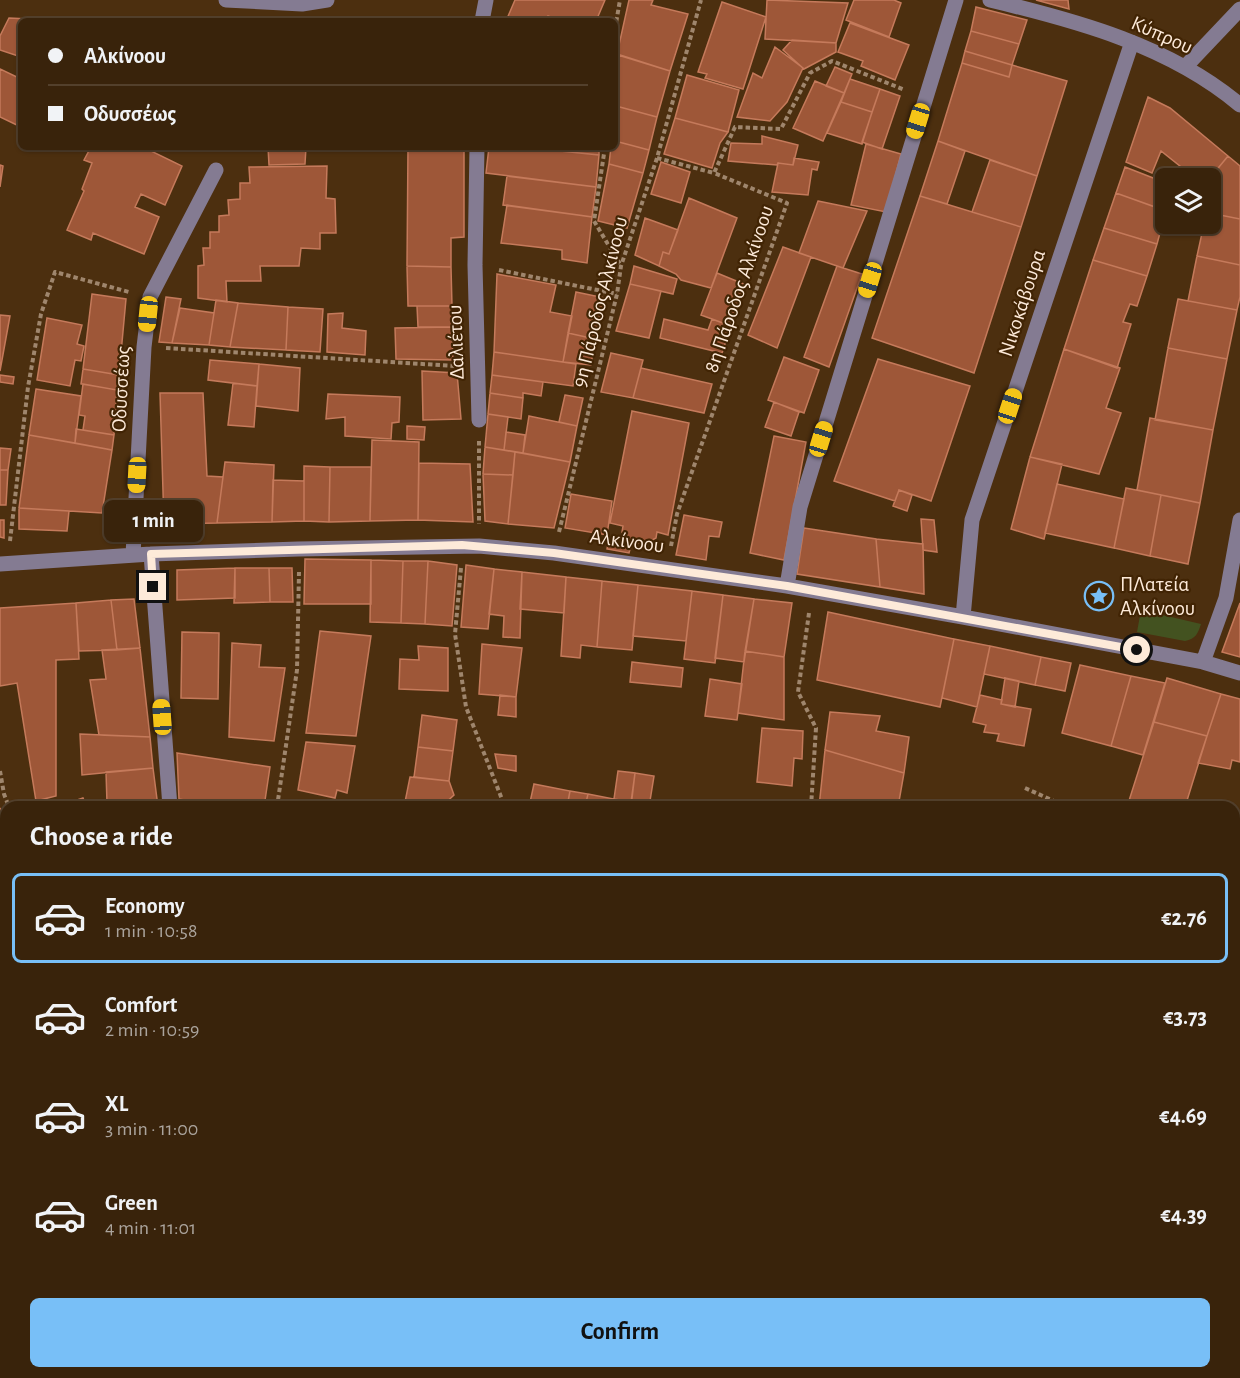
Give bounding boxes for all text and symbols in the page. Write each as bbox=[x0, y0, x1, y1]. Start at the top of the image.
street label: Κύπρου bbox=[1128, 12, 1196, 58]
text: Αλκίνοου bbox=[84, 45, 166, 67]
car bbox=[904, 101, 932, 141]
text: Οδυσσέως bbox=[84, 103, 176, 125]
map controls bbox=[1155, 168, 1221, 234]
button: layers bbox=[1155, 168, 1221, 234]
street label: 8η Πάροδος Αλκίνοου bbox=[701, 203, 777, 375]
street label: 9η Πάροδος Αλκίνοου bbox=[569, 214, 631, 390]
street label: Νικοκάβουρα bbox=[995, 247, 1049, 359]
car bbox=[856, 260, 884, 300]
car bbox=[137, 295, 159, 333]
street label: Δαλιέτου bbox=[444, 304, 468, 380]
street label: Οδυσσέως bbox=[108, 345, 134, 433]
car bbox=[996, 386, 1024, 426]
car bbox=[807, 419, 835, 459]
car bbox=[127, 457, 147, 493]
callout: 1 min bbox=[104, 500, 202, 542]
text: 1 min bbox=[132, 511, 175, 531]
street label: Αλκίνοου bbox=[588, 525, 666, 557]
route end bbox=[139, 573, 166, 600]
place label: ΠΛατεία Αλκίνοου bbox=[1120, 574, 1195, 619]
place icon: ΠΛατεία Αλκίνοου bbox=[1083, 580, 1115, 612]
route start bbox=[1123, 636, 1150, 663]
car bbox=[152, 698, 172, 736]
text: Choose a ride bbox=[30, 823, 173, 850]
icon: car bbox=[33, 891, 87, 945]
text: Economy bbox=[105, 895, 185, 917]
text: €2.76 bbox=[1161, 907, 1207, 929]
text: 1 min · 10:58 bbox=[105, 921, 197, 941]
icon: car bbox=[33, 990, 87, 1044]
text: Comfort bbox=[105, 994, 177, 1016]
text: €3.73 bbox=[1163, 1006, 1207, 1028]
text: 2 min · 10:59 bbox=[105, 1020, 200, 1040]
icon: car bbox=[33, 1089, 87, 1143]
text: XL bbox=[105, 1093, 128, 1115]
text: €4.69 bbox=[1159, 1105, 1207, 1127]
text: 3 min · 11:00 bbox=[105, 1119, 198, 1139]
icon: car bbox=[33, 1188, 87, 1242]
text: Green bbox=[105, 1192, 158, 1214]
text: €4.39 bbox=[1161, 1204, 1207, 1226]
text: 4 min · 11:01 bbox=[105, 1218, 196, 1238]
button: Confirm bbox=[30, 1298, 1210, 1367]

